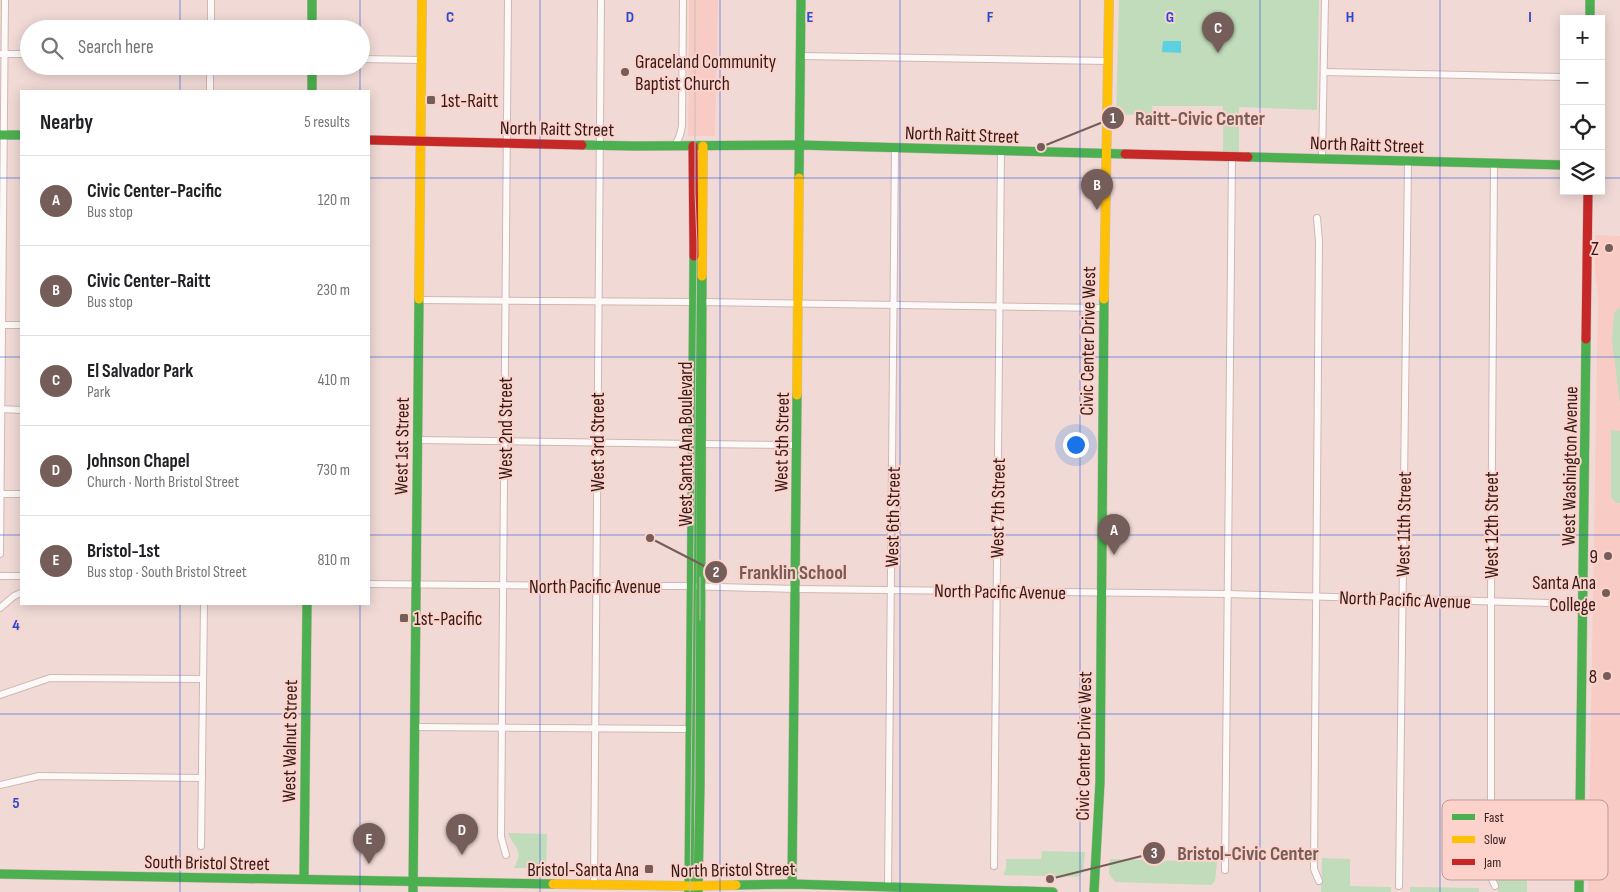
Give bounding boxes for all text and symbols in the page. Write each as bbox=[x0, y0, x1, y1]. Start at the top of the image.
text: C bbox=[446, 8, 454, 27]
text: D bbox=[626, 8, 634, 27]
text: E bbox=[807, 8, 814, 27]
text: F bbox=[987, 8, 994, 27]
text: G bbox=[1166, 8, 1174, 27]
text: H bbox=[1346, 8, 1354, 27]
text: I bbox=[1528, 8, 1532, 27]
pin: C bbox=[1202, 12, 1234, 53]
map controls bbox=[1560, 15, 1605, 195]
button: + bbox=[1560, 15, 1605, 60]
search box bbox=[20, 20, 370, 75]
icon: search bbox=[38, 34, 66, 62]
text: Search here bbox=[78, 36, 154, 59]
place label: Graceland Community Baptist Church bbox=[635, 51, 777, 96]
button: − bbox=[1560, 60, 1605, 105]
marker: Graceland Community Baptist Church bbox=[619, 66, 631, 78]
place label: 1st-Raitt bbox=[441, 90, 498, 113]
marker: 1st-Raitt bbox=[425, 94, 437, 106]
callout: Raitt-Civic Center bbox=[1100, 101, 1275, 136]
button: locate bbox=[1560, 105, 1605, 150]
text: Raitt-Civic Center bbox=[1135, 107, 1265, 131]
text: 1 bbox=[1110, 109, 1116, 128]
text: Nearby bbox=[40, 110, 93, 135]
text: 5 results bbox=[304, 113, 350, 132]
street label: North Raitt Street bbox=[500, 117, 614, 142]
street label: North Raitt Street bbox=[904, 122, 1020, 149]
street label: North Raitt Street bbox=[1309, 132, 1425, 159]
button: layers bbox=[1560, 150, 1605, 195]
pin: B bbox=[1081, 169, 1113, 210]
text: Civic Center-Pacific bbox=[87, 180, 222, 203]
text: A bbox=[52, 191, 60, 210]
text: 120 m bbox=[318, 191, 350, 210]
text: Bus stop bbox=[87, 203, 133, 222]
place label: Z bbox=[1591, 238, 1599, 261]
marker: Z bbox=[1603, 242, 1615, 254]
street label: Civic Center Drive West bbox=[1076, 266, 1101, 416]
text: Civic Center-Raitt bbox=[87, 270, 210, 293]
text: B bbox=[52, 281, 60, 300]
text: 230 m bbox=[317, 281, 350, 300]
text: Bus stop bbox=[87, 293, 133, 312]
text: El Salvador Park bbox=[87, 360, 193, 383]
street label: West Santa Ana Boulevard bbox=[675, 362, 698, 526]
text: C bbox=[52, 371, 60, 390]
text: 410 m bbox=[318, 371, 350, 390]
street label: West 2nd Street bbox=[495, 377, 518, 479]
text: Park bbox=[87, 383, 110, 402]
street label: West Washington Avenue bbox=[1558, 386, 1583, 546]
street label: West 3rd Street bbox=[587, 392, 610, 492]
street label: West 5th Street bbox=[770, 392, 795, 492]
street label: West 1st Street bbox=[390, 397, 415, 495]
your location bbox=[1063, 432, 1089, 458]
text: Johnson Chapel bbox=[87, 450, 190, 473]
street label: West 7th Street bbox=[986, 458, 1011, 558]
text: D bbox=[52, 461, 60, 480]
text: 730 m bbox=[317, 461, 350, 480]
street label: West 6th Street bbox=[881, 466, 906, 568]
street label: West 11th Street bbox=[1392, 471, 1417, 577]
street label: West 12th Street bbox=[1481, 471, 1504, 579]
text: Church · North Bristol Street bbox=[87, 473, 239, 492]
pin: A bbox=[1098, 514, 1130, 555]
text: Bristol-1st bbox=[87, 540, 160, 563]
place label: 9 bbox=[1590, 546, 1598, 569]
marker: 9 bbox=[1602, 550, 1614, 562]
text: E bbox=[53, 551, 59, 570]
text: 810 m bbox=[317, 551, 350, 570]
callout: Franklin School bbox=[704, 554, 857, 589]
text: Franklin School bbox=[739, 561, 847, 585]
text: Bus stop · South Bristol Street bbox=[87, 563, 247, 582]
text: 2 bbox=[713, 563, 719, 582]
place label: Santa Ana College bbox=[1532, 572, 1596, 617]
street label: North Pacific Avenue bbox=[529, 576, 661, 599]
street label: North Pacific Avenue bbox=[934, 580, 1066, 605]
street label: North Pacific Avenue bbox=[1339, 587, 1471, 614]
marker: Santa Ana College bbox=[1600, 587, 1612, 599]
place label: 1st-Pacific bbox=[414, 608, 482, 631]
marker: 1st-Pacific bbox=[398, 612, 410, 624]
text: 4 bbox=[12, 616, 20, 635]
place label: 8 bbox=[1589, 666, 1597, 689]
marker: 8 bbox=[1601, 670, 1613, 682]
street label: Civic Center Drive West bbox=[1072, 671, 1097, 821]
street label: West Walnut Street bbox=[278, 679, 303, 803]
text: 5 bbox=[12, 794, 20, 813]
legend bbox=[1442, 800, 1608, 880]
text: Fast bbox=[1484, 809, 1504, 826]
pin: D bbox=[446, 814, 478, 855]
pin: E bbox=[353, 823, 385, 864]
text: Slow bbox=[1484, 831, 1506, 848]
callout: Bristol-Civic Center bbox=[1142, 835, 1328, 870]
text: Bristol-Civic Center bbox=[1177, 842, 1319, 866]
text: 3 bbox=[1151, 844, 1158, 863]
street label: South Bristol Street bbox=[144, 851, 270, 876]
text: Jam bbox=[1483, 854, 1501, 871]
street label: North Bristol Street bbox=[671, 858, 796, 883]
place label: Bristol-Santa Ana bbox=[527, 859, 639, 882]
marker: Bristol-Santa Ana bbox=[643, 863, 655, 875]

